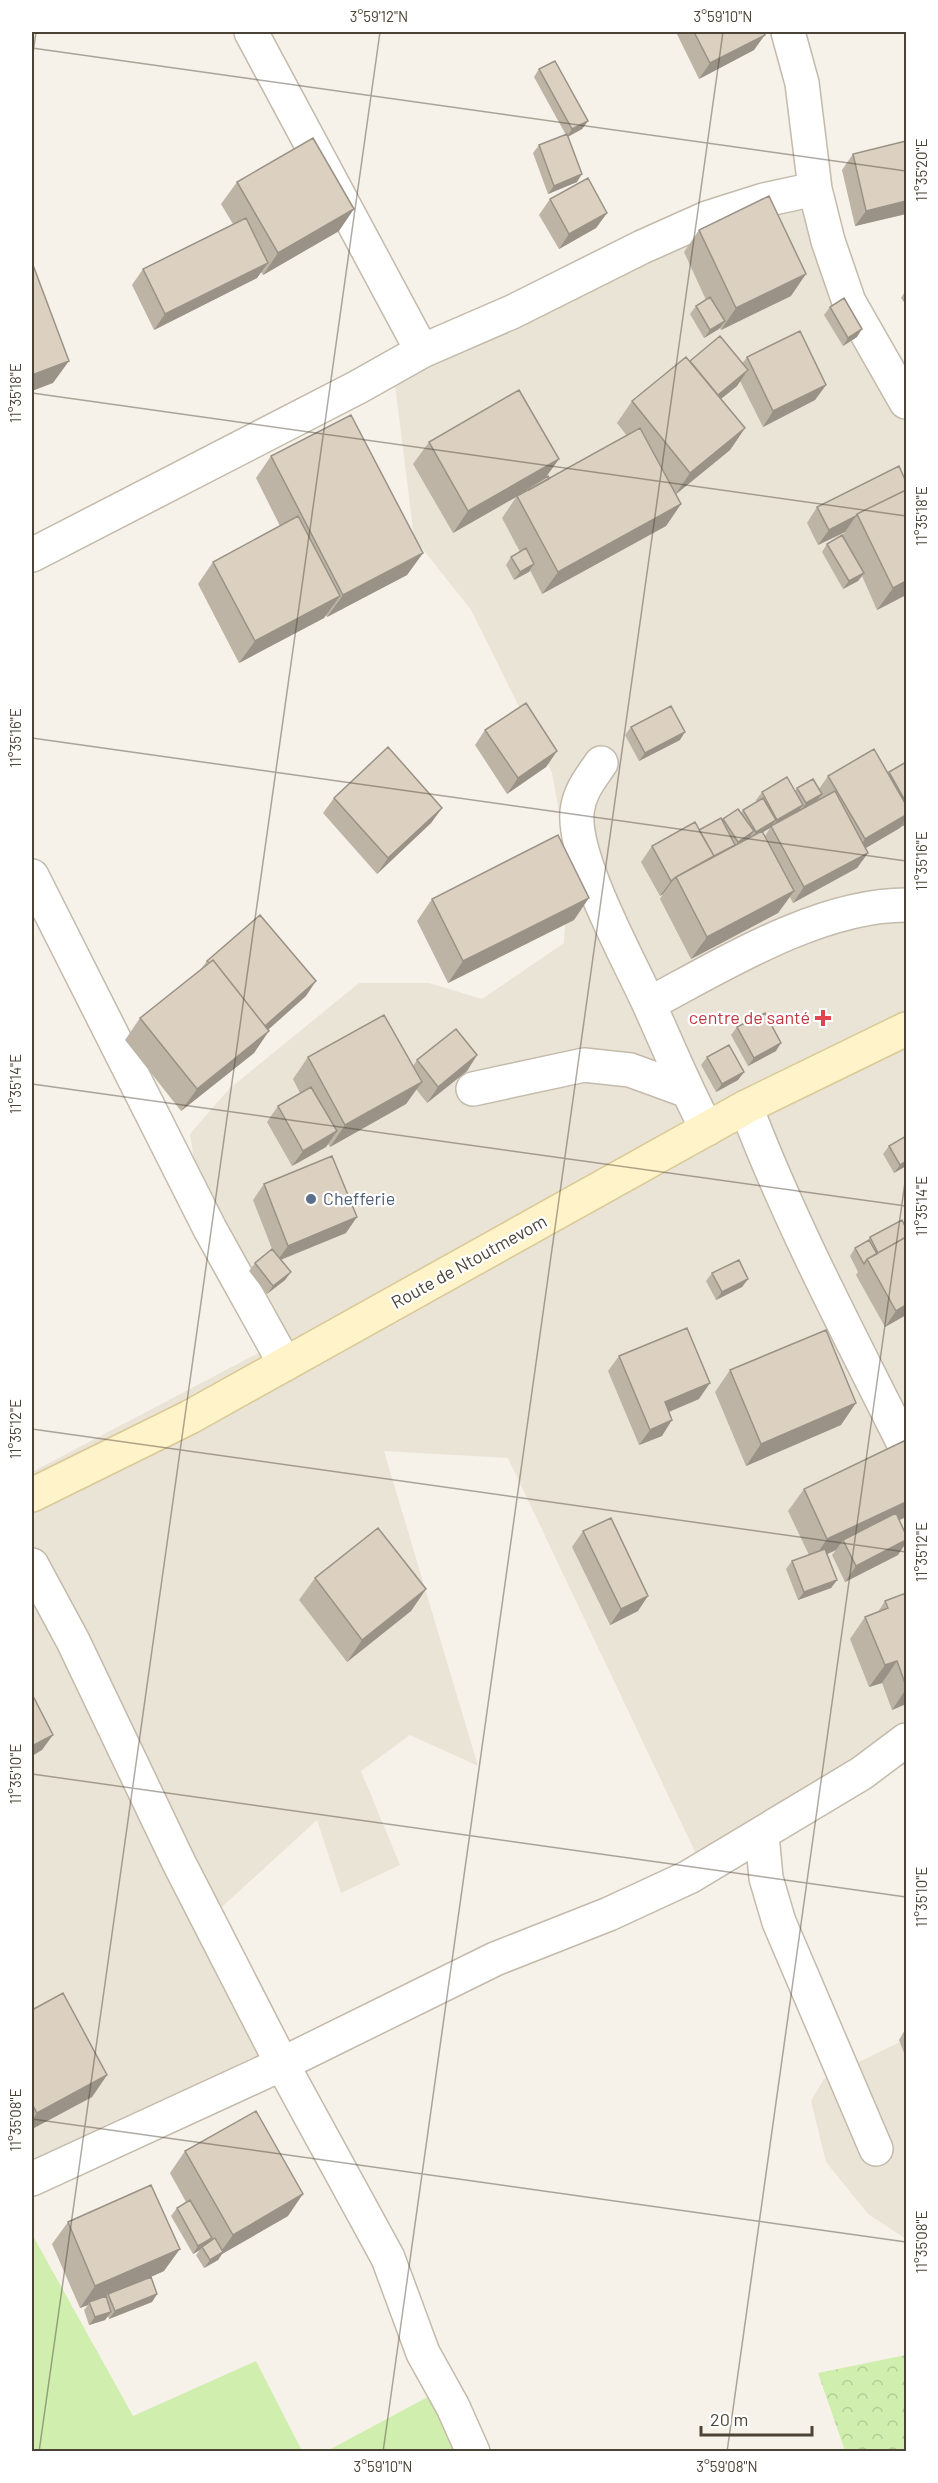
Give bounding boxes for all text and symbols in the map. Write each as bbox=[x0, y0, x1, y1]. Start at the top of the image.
text: 3°59'12"N bbox=[350, 7, 408, 25]
text: 3°59'10"N bbox=[694, 7, 752, 25]
text: 11°35'20"E bbox=[912, 138, 930, 202]
text: 11°35'18"E bbox=[6, 363, 24, 423]
text: 11°35'18"E bbox=[912, 486, 930, 546]
text: 11°35'16"E bbox=[6, 708, 24, 768]
text: 11°35'16"E bbox=[912, 831, 930, 891]
place label: centre de santé bbox=[689, 1006, 810, 1028]
marker: centre de santé bbox=[814, 1009, 832, 1027]
text: 11°35'14"E bbox=[6, 1054, 24, 1114]
text: 11°35'14"E bbox=[912, 1176, 930, 1236]
place label: Chefferie bbox=[323, 1187, 395, 1209]
marker: Chefferie bbox=[304, 1192, 318, 1206]
street label: Route de Ntoutmevom bbox=[387, 1209, 550, 1313]
text: 11°35'12"E bbox=[6, 1399, 24, 1459]
text: 11°35'12"E bbox=[912, 1522, 930, 1582]
text: 11°35'10"E bbox=[6, 1744, 24, 1804]
text: 11°35'10"E bbox=[912, 1867, 930, 1927]
text: 11°35'08"E bbox=[6, 2089, 24, 2152]
text: 11°35'08"E bbox=[912, 2211, 930, 2274]
scale bar bbox=[701, 2399, 812, 2437]
text: 20 m bbox=[710, 2408, 748, 2430]
text: 3°59'10"N bbox=[354, 2457, 412, 2475]
text: 3°59'08"N bbox=[696, 2457, 758, 2475]

